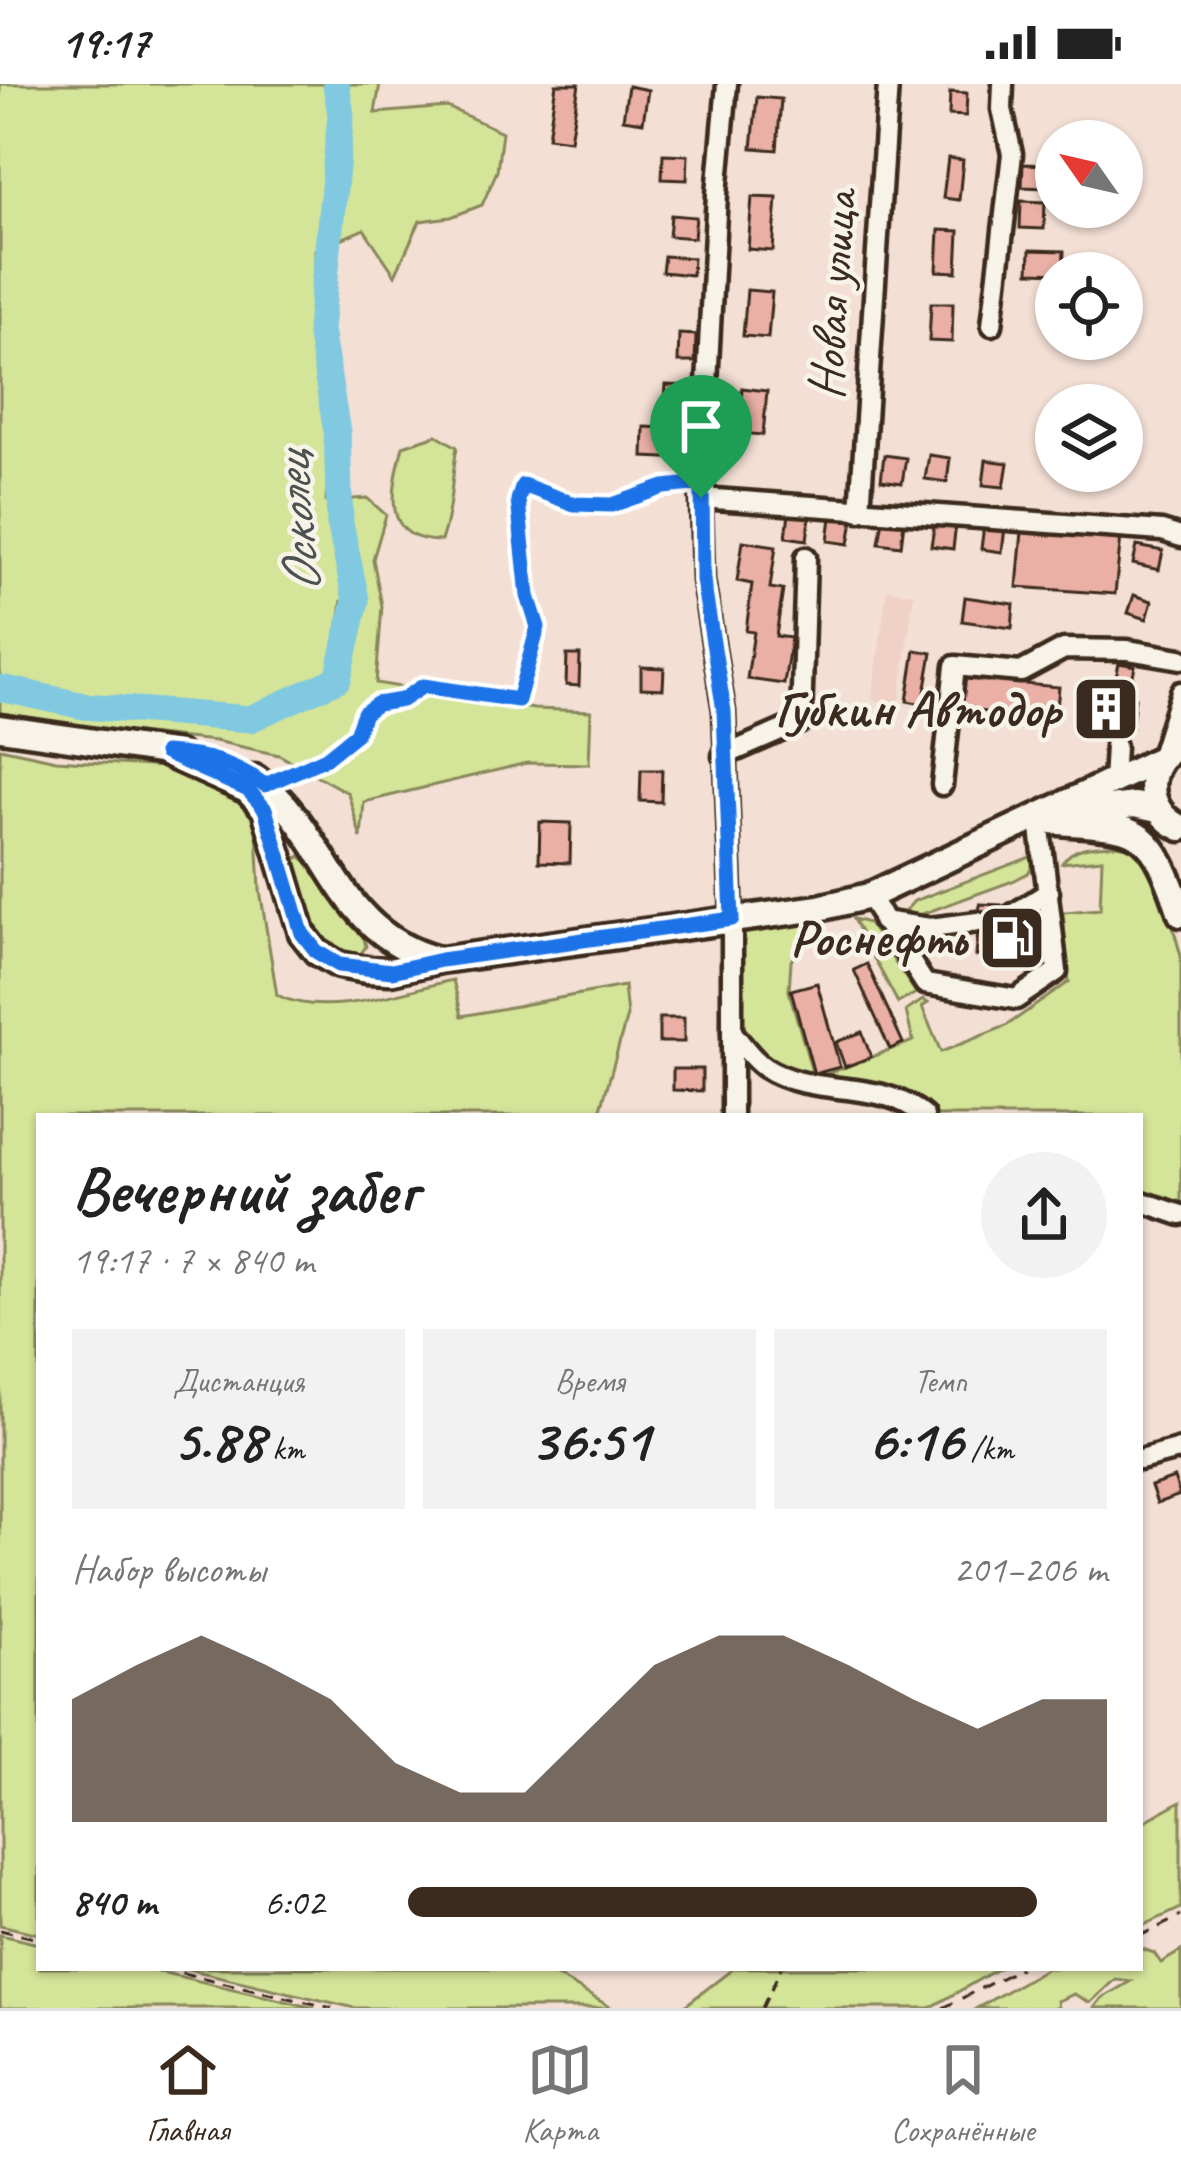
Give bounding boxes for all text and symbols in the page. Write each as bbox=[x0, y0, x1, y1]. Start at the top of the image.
text: 19:17 bbox=[60, 14, 149, 71]
north arrow bbox=[1035, 120, 1143, 228]
map controls bbox=[1035, 120, 1143, 492]
street label: Новая улица bbox=[793, 185, 871, 401]
button: locate bbox=[1035, 252, 1143, 360]
pin bbox=[650, 375, 752, 498]
button: layers bbox=[1035, 384, 1143, 492]
icon: arrive bbox=[668, 393, 734, 459]
water label: Осколец bbox=[255, 444, 336, 596]
building icon: Губкин Автодор bbox=[1071, 674, 1141, 744]
place label: Губкин Автодор bbox=[775, 677, 1064, 741]
fuel station icon: Роснефть bbox=[977, 903, 1047, 973]
place label: Роснефть bbox=[790, 906, 969, 970]
text: Вечерний забег bbox=[72, 1149, 417, 1232]
button: share bbox=[981, 1152, 1107, 1278]
text: 19:17 · 7 × 840 m bbox=[72, 1236, 314, 1285]
text: Дистанция bbox=[173, 1360, 304, 1402]
text: Время bbox=[555, 1360, 624, 1402]
text: Темп bbox=[914, 1360, 967, 1402]
text: 5.88 bbox=[172, 1402, 264, 1478]
text: 36:51 bbox=[529, 1402, 650, 1478]
text: 6:16 bbox=[867, 1402, 963, 1478]
text: km bbox=[264, 1428, 305, 1470]
text: /km bbox=[963, 1428, 1014, 1470]
text: Набор высоты bbox=[72, 1545, 266, 1594]
text: 201–206 m bbox=[953, 1545, 1107, 1594]
text: 840 m bbox=[72, 1878, 156, 1927]
text: 6:02 bbox=[264, 1878, 324, 1927]
tab: Главная bbox=[147, 2037, 229, 2151]
tab: Карта bbox=[522, 2037, 598, 2151]
tab: Сохранённые bbox=[891, 2037, 1034, 2151]

